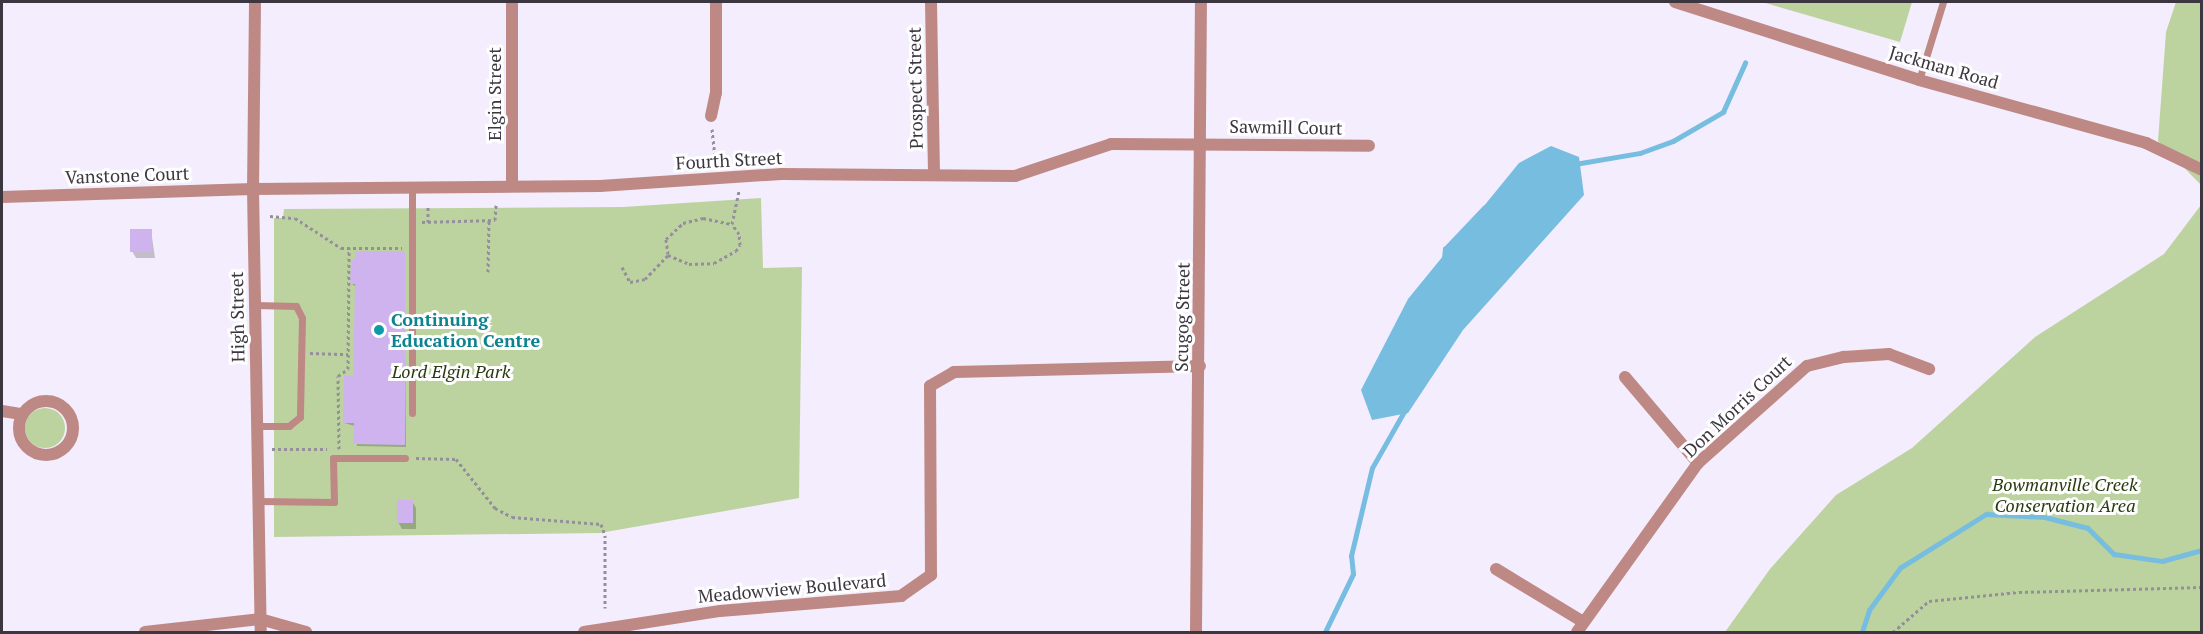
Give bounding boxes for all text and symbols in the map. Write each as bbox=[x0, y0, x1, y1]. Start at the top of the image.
street label: Prospect Street bbox=[903, 27, 927, 149]
street label: Jackman Road bbox=[1887, 41, 2001, 93]
street label: Elgin Street bbox=[483, 47, 505, 141]
street label: Sawmill Court bbox=[1229, 115, 1343, 139]
street label: Fourth Street bbox=[675, 146, 783, 174]
street label: Vanstone Court bbox=[65, 162, 189, 188]
street label: Scugog Street bbox=[1170, 262, 1194, 372]
street label: High Street bbox=[225, 271, 249, 363]
place label: Continuing Education Centre bbox=[391, 309, 540, 352]
marker: Continuing Education Centre bbox=[372, 323, 386, 337]
street label: Don Morris Court bbox=[1679, 350, 1795, 462]
park label: Lord Elgin Park bbox=[392, 360, 510, 382]
park label: Bowmanville Creek Conservation Area bbox=[1992, 474, 2138, 516]
street label: Meadowview Boulevard bbox=[697, 569, 887, 607]

